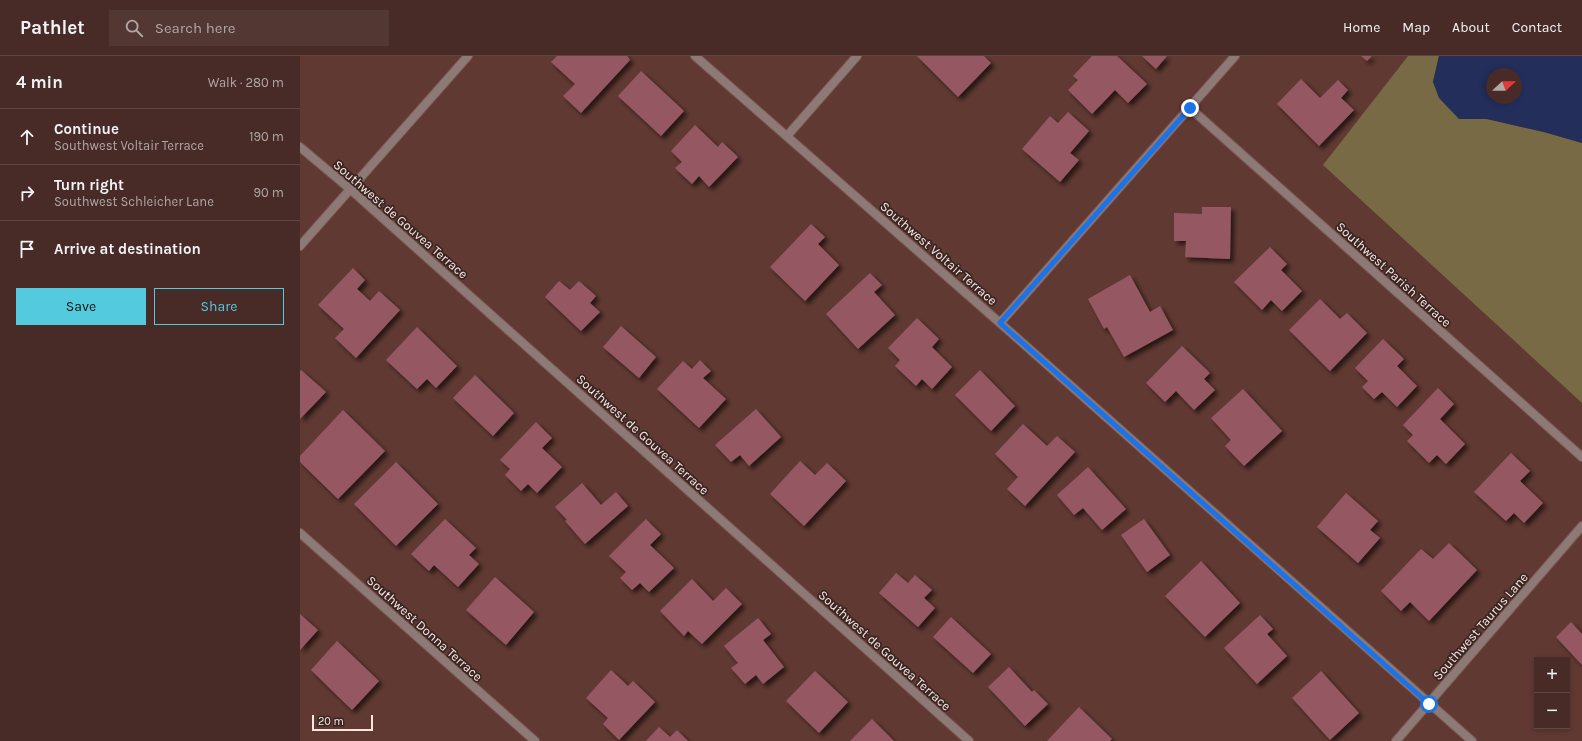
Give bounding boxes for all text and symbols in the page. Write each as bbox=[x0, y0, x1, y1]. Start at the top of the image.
search box bbox=[109, 10, 389, 46]
text: Pathlet bbox=[20, 17, 85, 39]
icon: search bbox=[123, 17, 145, 39]
text: Search here bbox=[155, 19, 236, 37]
text: Home bbox=[1343, 19, 1380, 36]
text: Map bbox=[1402, 19, 1430, 36]
text: About bbox=[1452, 19, 1490, 36]
text: Contact bbox=[1512, 19, 1562, 36]
north arrow bbox=[1486, 68, 1522, 104]
text: 4 min bbox=[16, 72, 63, 92]
text: Walk · 280 m bbox=[208, 75, 284, 90]
route end bbox=[1181, 99, 1199, 117]
text: Continue bbox=[54, 120, 119, 138]
icon: ahead bbox=[16, 126, 38, 148]
text: 190 m bbox=[249, 129, 284, 144]
text: Southwest Voltair Terrace bbox=[54, 138, 204, 153]
street label: Southwest de Gouvea Terrace bbox=[331, 157, 471, 282]
text: Turn right bbox=[54, 176, 124, 194]
icon: right bbox=[16, 182, 38, 204]
text: 90 m bbox=[253, 185, 284, 200]
text: Southwest Schleicher Lane bbox=[54, 194, 214, 209]
street label: Southwest Voltair Terrace bbox=[877, 199, 1000, 308]
street label: Southwest Parish Terrace bbox=[1333, 219, 1454, 330]
icon: arrive bbox=[16, 238, 38, 260]
text: Arrive at destination bbox=[54, 240, 201, 258]
button: Save bbox=[16, 288, 146, 325]
button: Share bbox=[154, 288, 284, 325]
street label: Southwest de Gouvea Terrace bbox=[573, 371, 712, 498]
street label: Southwest Taurus Lane bbox=[1430, 569, 1531, 683]
street label: Southwest Donna Terrace bbox=[364, 573, 486, 684]
street label: Southwest de Gouvea Terrace bbox=[815, 587, 954, 714]
map controls bbox=[1534, 657, 1570, 729]
button: + bbox=[1534, 657, 1570, 693]
button: − bbox=[1534, 693, 1570, 729]
route start bbox=[1420, 695, 1438, 713]
scale bar bbox=[312, 713, 373, 732]
text: 20 m bbox=[318, 715, 344, 728]

